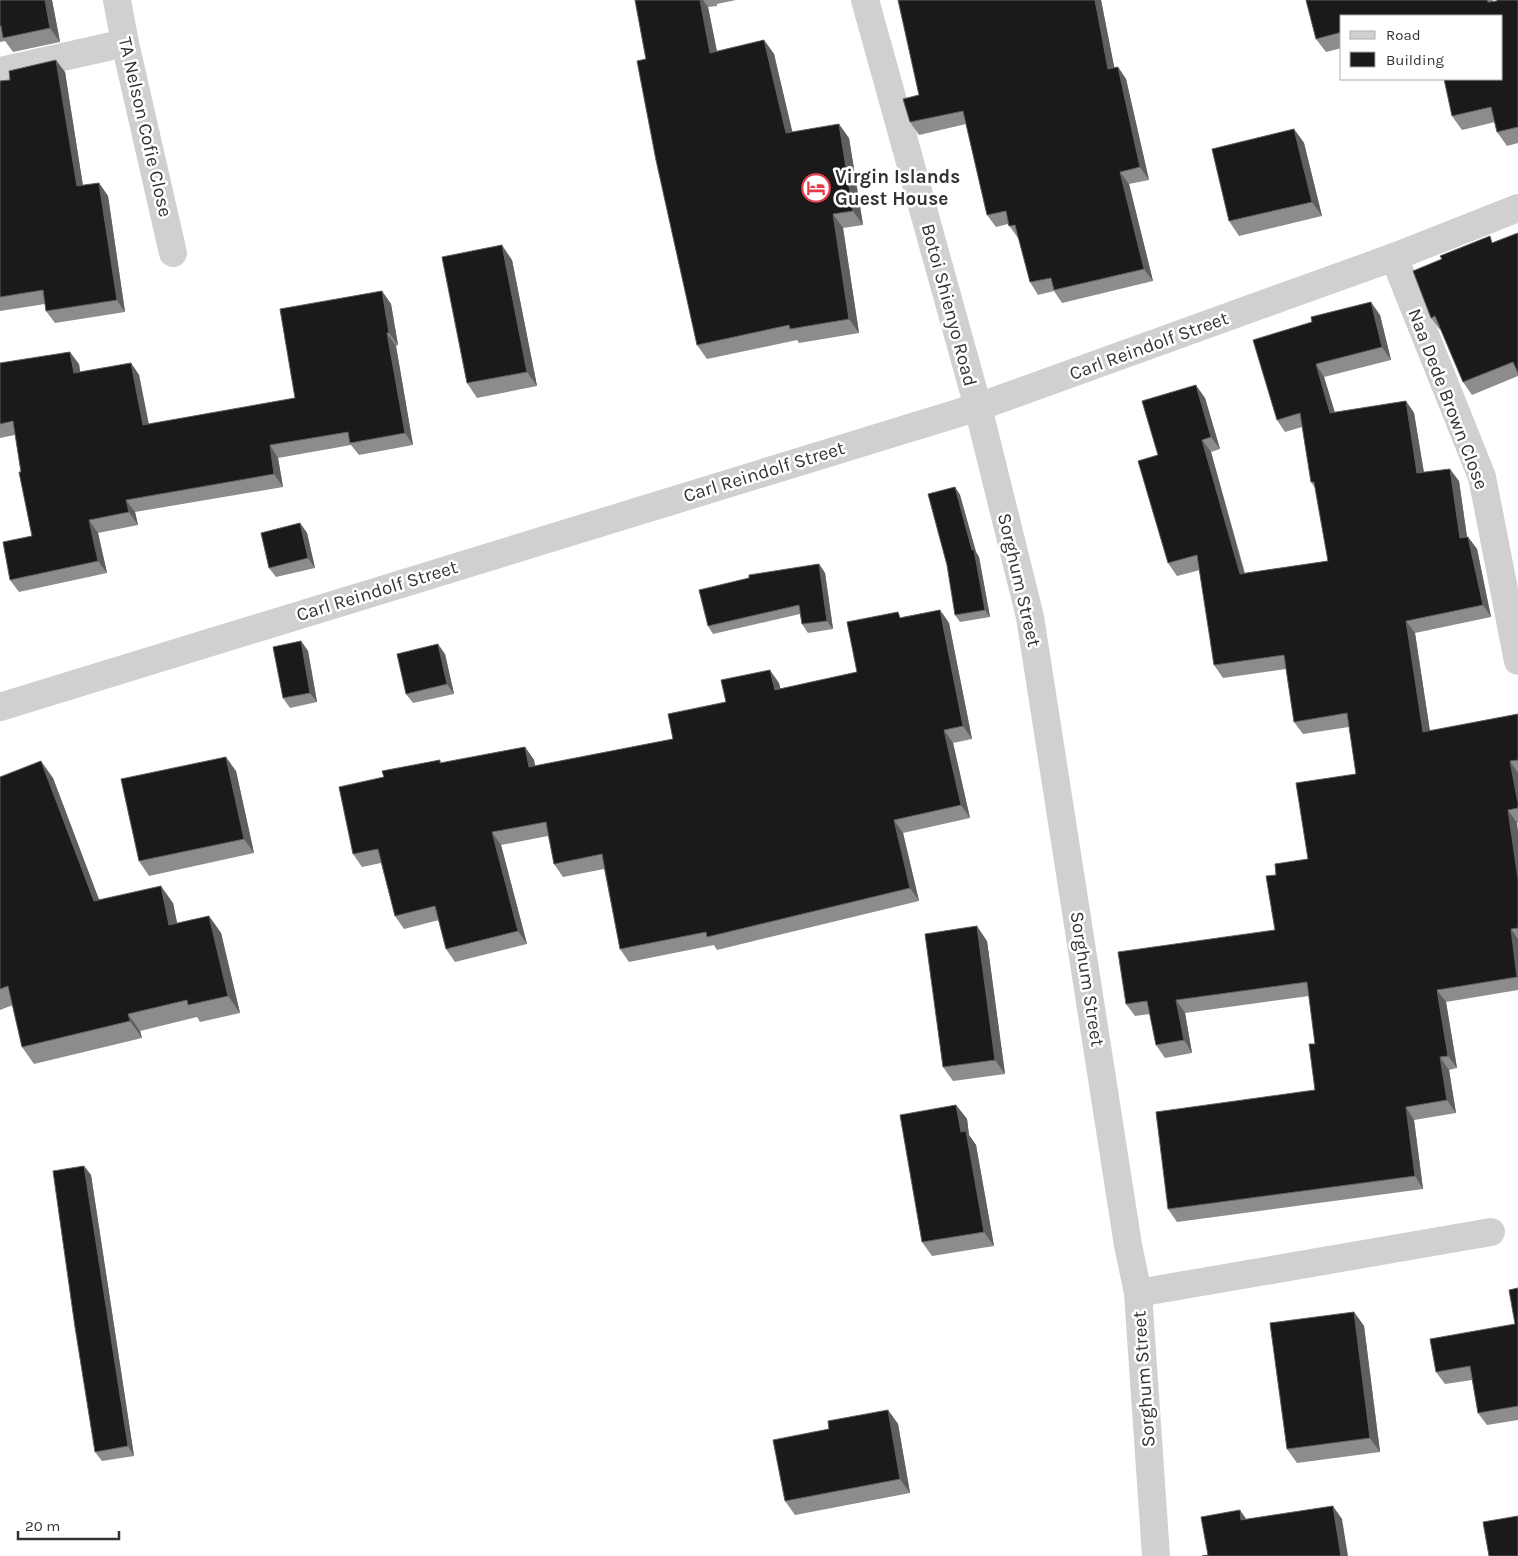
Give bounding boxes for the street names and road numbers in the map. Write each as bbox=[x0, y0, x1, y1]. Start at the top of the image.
street label: TA Nelson Cofie Close bbox=[114, 35, 176, 219]
street label: Botoi Shienyo Road bbox=[917, 221, 981, 389]
street label: Naa Dede Brown Close bbox=[1403, 305, 1493, 493]
street label: Carl Reindolf Street bbox=[1067, 307, 1231, 385]
street label: Carl Reindolf Street bbox=[681, 437, 847, 507]
street label: Sorghum Street bbox=[993, 511, 1045, 649]
street label: Carl Reindolf Street bbox=[294, 556, 460, 626]
street label: Sorghum Street bbox=[1065, 910, 1109, 1048]
street label: Sorghum Street bbox=[1128, 1310, 1160, 1448]

